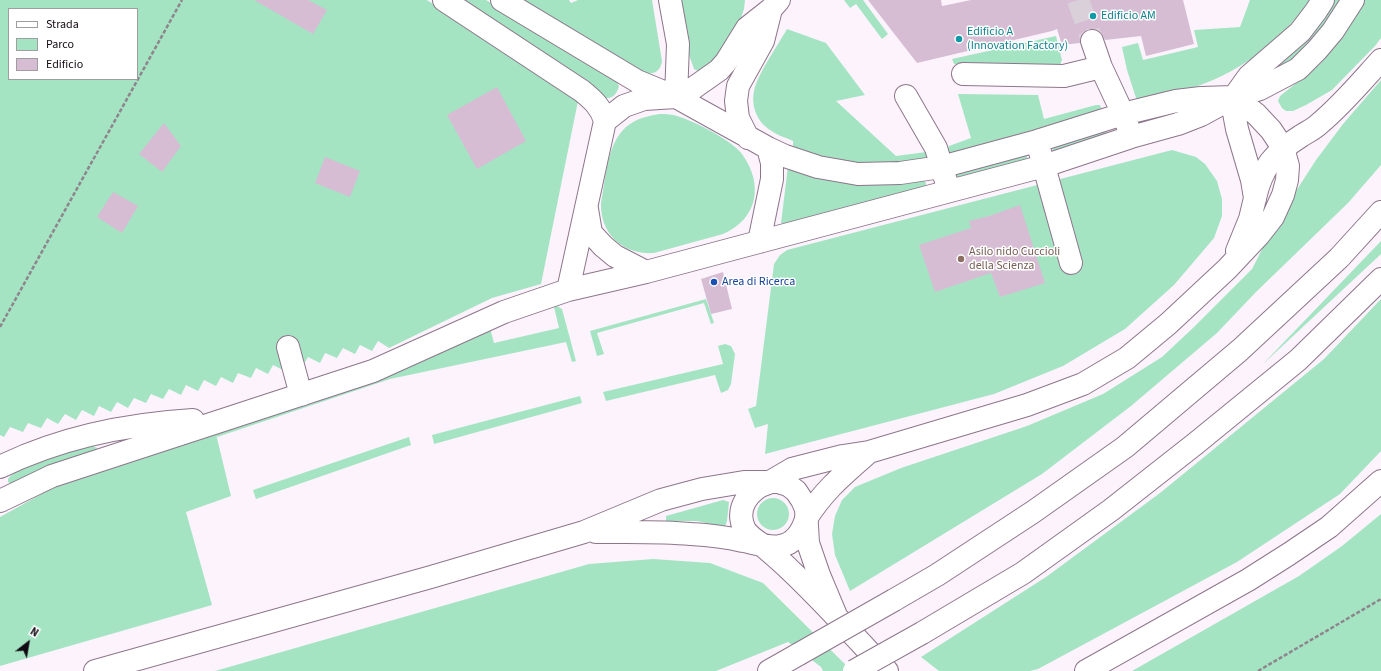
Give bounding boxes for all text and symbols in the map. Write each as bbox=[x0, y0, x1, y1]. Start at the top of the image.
legend bbox=[8, 8, 138, 80]
place label: Edificio AM bbox=[1101, 9, 1156, 23]
marker: Edificio AM bbox=[1088, 11, 1098, 21]
text: Strada bbox=[46, 16, 79, 33]
place label: Edificio A (Innovation Factory) bbox=[967, 25, 1068, 53]
marker: Edificio A (Innovation Factory) bbox=[954, 34, 964, 44]
text: Parco bbox=[46, 36, 74, 53]
text: Edificio bbox=[46, 56, 83, 73]
place label: Asilo nido Cuccioli della Scienza bbox=[969, 245, 1060, 273]
marker: Asilo nido Cuccioli della Scienza bbox=[956, 254, 966, 264]
place label: Area di Ricerca bbox=[722, 275, 795, 289]
marker: Area di Ricerca bbox=[709, 277, 719, 287]
north arrow bbox=[8, 623, 48, 663]
text: N bbox=[27, 624, 41, 641]

